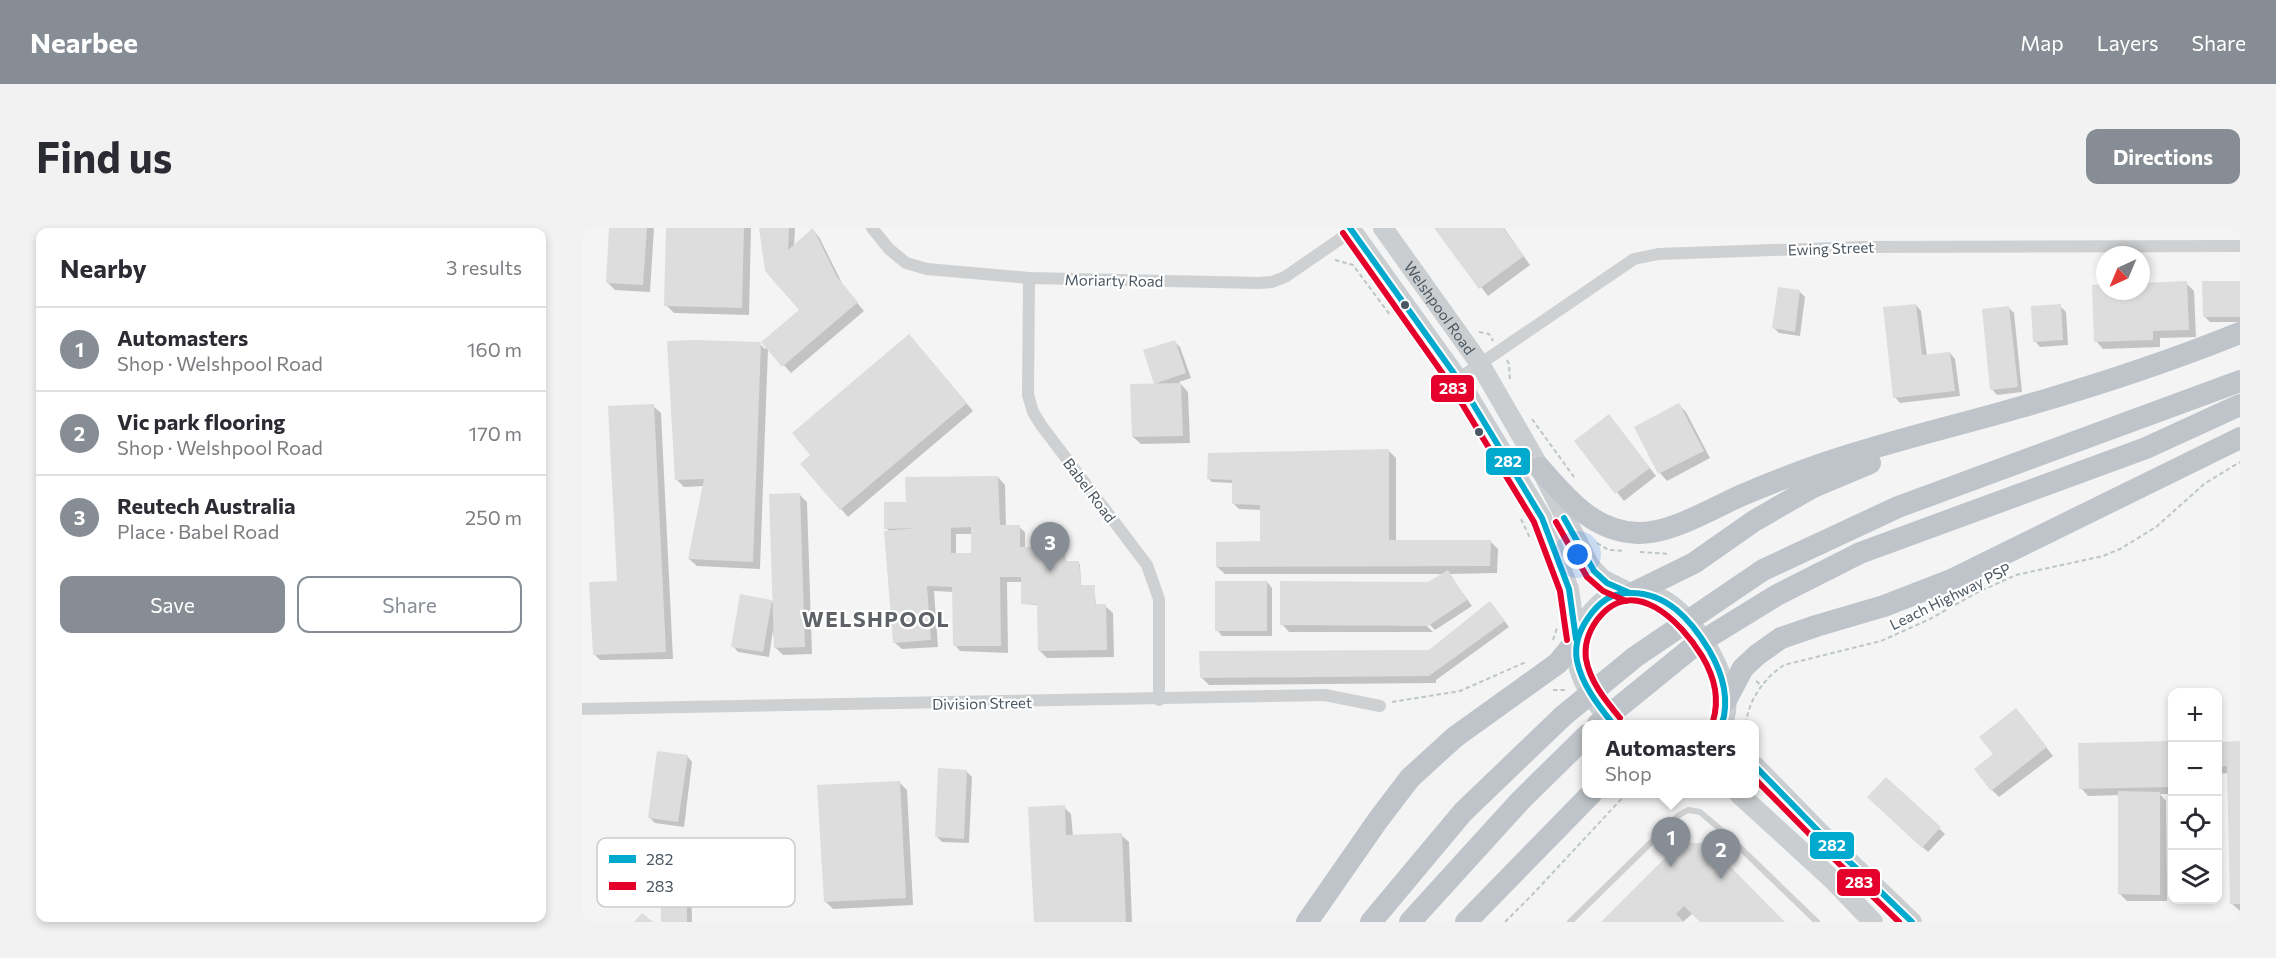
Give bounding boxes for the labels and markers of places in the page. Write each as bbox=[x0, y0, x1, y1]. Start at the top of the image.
unlabelled marker bbox=[1399, 299, 1411, 311]
unlabelled marker bbox=[1473, 426, 1485, 438]
pin: 3 bbox=[1030, 522, 1070, 572]
pin: 1 bbox=[1652, 818, 1690, 867]
pin: 2 bbox=[1702, 830, 1740, 879]

